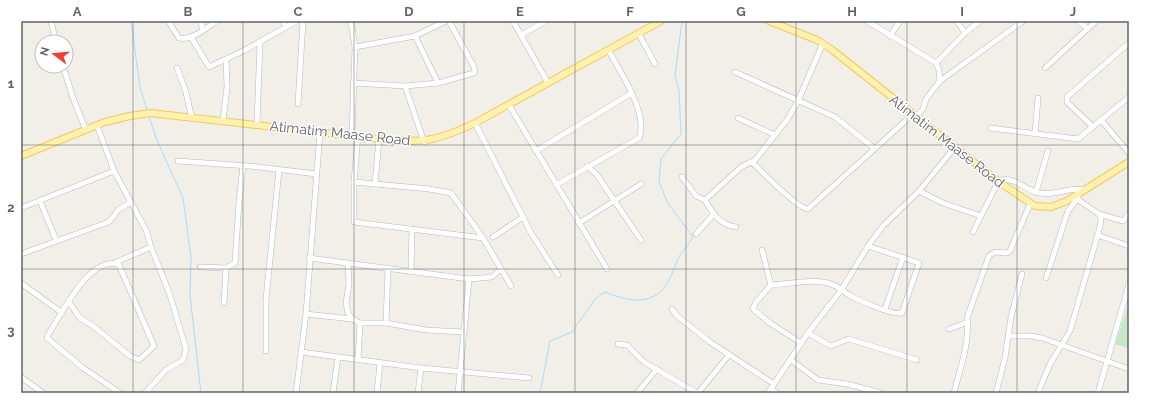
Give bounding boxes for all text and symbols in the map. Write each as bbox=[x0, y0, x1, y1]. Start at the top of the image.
text: A bbox=[73, 4, 82, 19]
text: B bbox=[184, 4, 193, 19]
text: C bbox=[294, 4, 303, 19]
text: D bbox=[404, 4, 414, 19]
text: E bbox=[516, 4, 524, 19]
text: F bbox=[626, 4, 634, 19]
text: G bbox=[736, 4, 746, 19]
text: H bbox=[847, 4, 857, 19]
text: I bbox=[960, 4, 964, 19]
text: J bbox=[1070, 4, 1076, 19]
north arrow bbox=[34, 34, 74, 74]
text: N bbox=[37, 46, 52, 57]
text: 1 bbox=[8, 76, 15, 91]
street label: Atimatim Maase Road bbox=[886, 91, 1008, 191]
street label: Atimatim Maase Road bbox=[269, 118, 411, 148]
text: 2 bbox=[7, 200, 15, 215]
text: 3 bbox=[7, 323, 15, 338]

